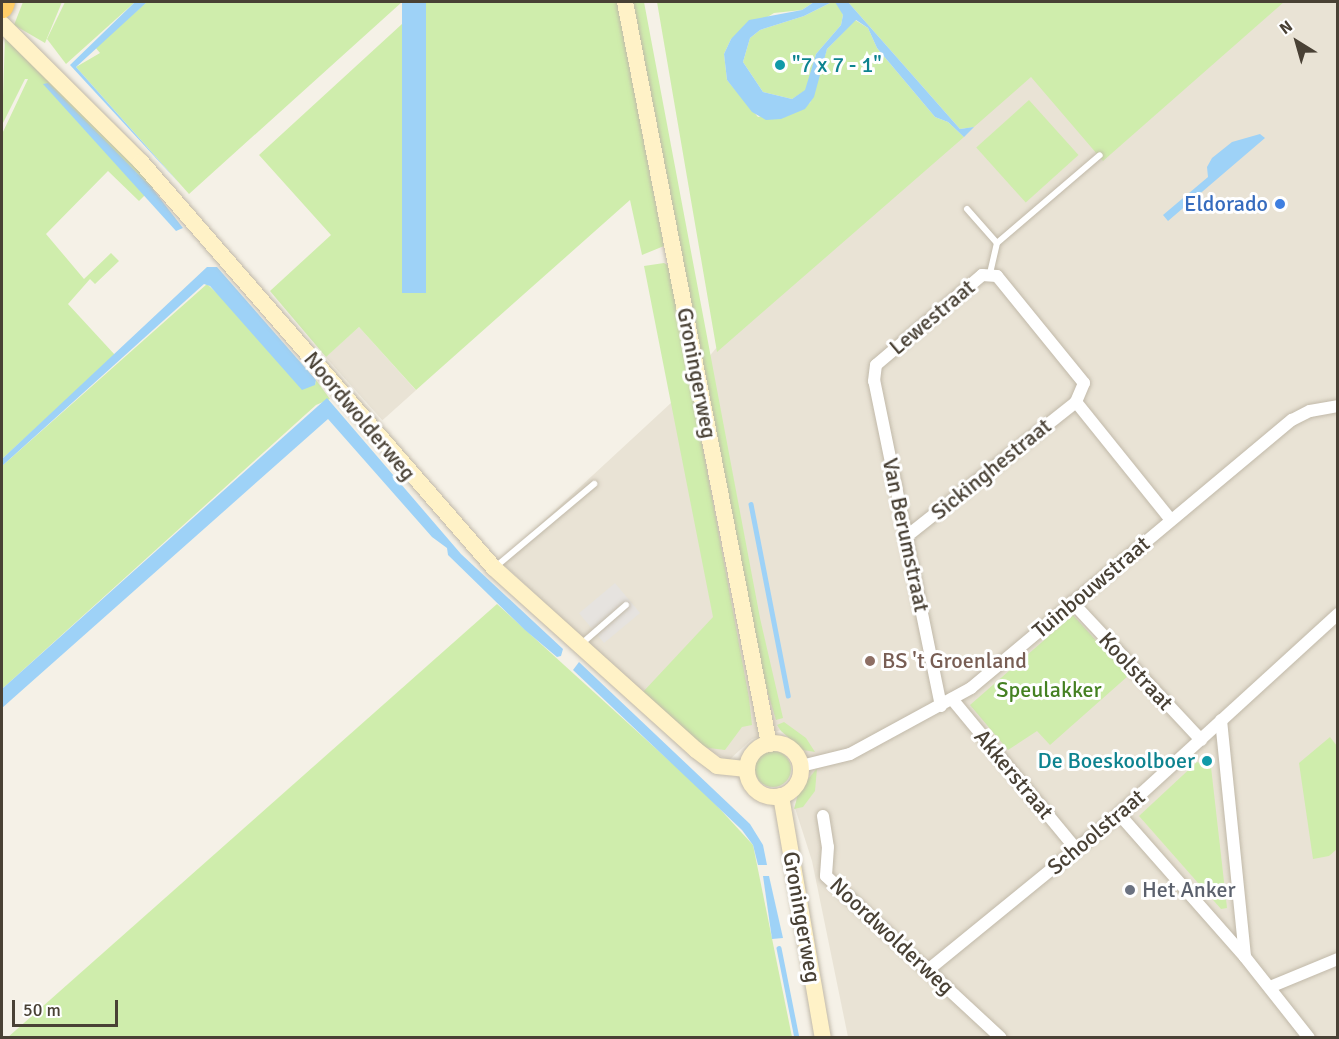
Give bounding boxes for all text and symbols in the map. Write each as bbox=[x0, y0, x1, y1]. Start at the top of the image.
north arrow bbox=[1267, 12, 1327, 72]
text: N bbox=[1276, 16, 1297, 39]
place label: "7 x 7 - 1" bbox=[792, 52, 882, 78]
marker: "7 x 7 - 1" bbox=[773, 58, 787, 72]
place label: Eldorado bbox=[1184, 191, 1268, 217]
marker: Eldorado bbox=[1273, 197, 1287, 211]
street label: Lewestraat bbox=[884, 274, 980, 360]
street label: Groningerweg bbox=[671, 305, 723, 441]
street label: Noordwolderweg bbox=[298, 346, 422, 486]
street label: Sickinghestraat bbox=[926, 412, 1056, 526]
street label: Van Berumstraat bbox=[877, 456, 935, 614]
street label: Tuinbouwstraat bbox=[1027, 530, 1155, 644]
street label: Koolstraat bbox=[1093, 626, 1179, 716]
place label: BS 't Groenland bbox=[882, 648, 1027, 674]
marker: BS 't Groenland bbox=[863, 654, 877, 668]
park label: Speulakker bbox=[996, 677, 1102, 703]
street label: Akkerstraat bbox=[969, 724, 1059, 824]
place label: De Boeskoolboer bbox=[1037, 748, 1195, 774]
marker: De Boeskoolboer bbox=[1200, 754, 1214, 768]
street label: Schoolstraat bbox=[1042, 784, 1150, 880]
street label: Groningerweg bbox=[777, 849, 827, 985]
street label: Noordwolderweg bbox=[824, 872, 960, 1000]
place label: Het Anker bbox=[1142, 877, 1236, 903]
marker: Het Anker bbox=[1123, 883, 1137, 897]
scale bar bbox=[15, 988, 122, 1026]
text: 50 m bbox=[23, 999, 61, 1021]

